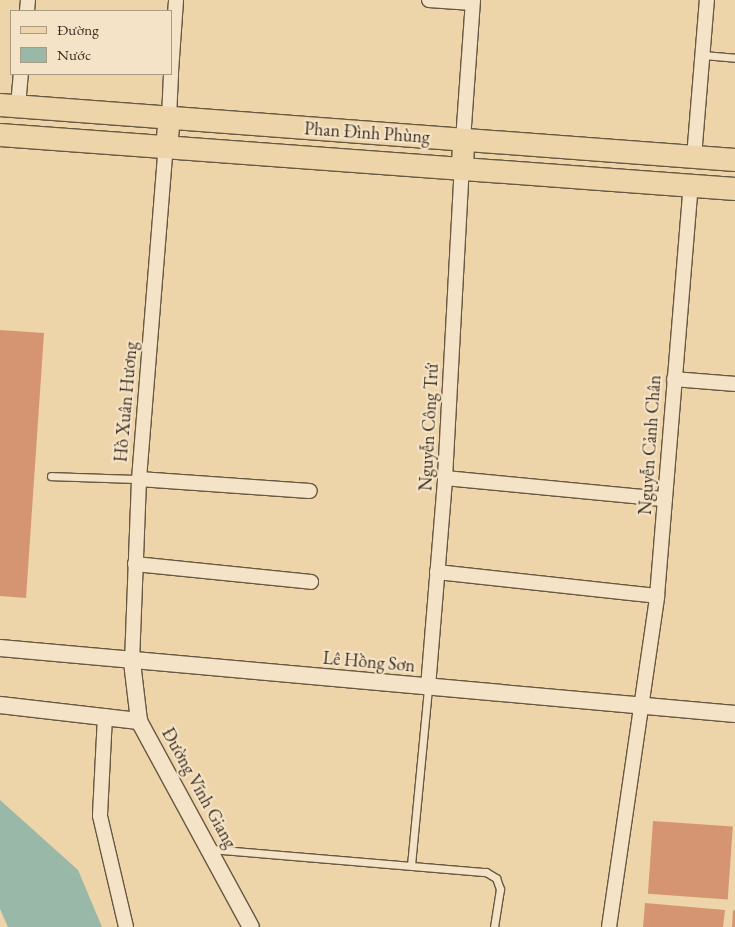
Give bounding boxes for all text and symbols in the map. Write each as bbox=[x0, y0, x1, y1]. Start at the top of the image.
legend bbox=[10, 10, 172, 75]
text: Đường bbox=[57, 20, 99, 39]
text: Nước bbox=[57, 45, 91, 64]
street label: Phan Đình Phùng bbox=[303, 118, 431, 148]
street label: Hồ Xuân Hương bbox=[110, 341, 142, 463]
street label: Nguyễn Công Trứ bbox=[415, 362, 443, 492]
street label: Nguyễn Cảnh Chân bbox=[634, 374, 666, 516]
street label: Lê Hồng Sơn bbox=[322, 647, 416, 677]
street label: Đường Vĩnh Giang bbox=[157, 724, 241, 852]

